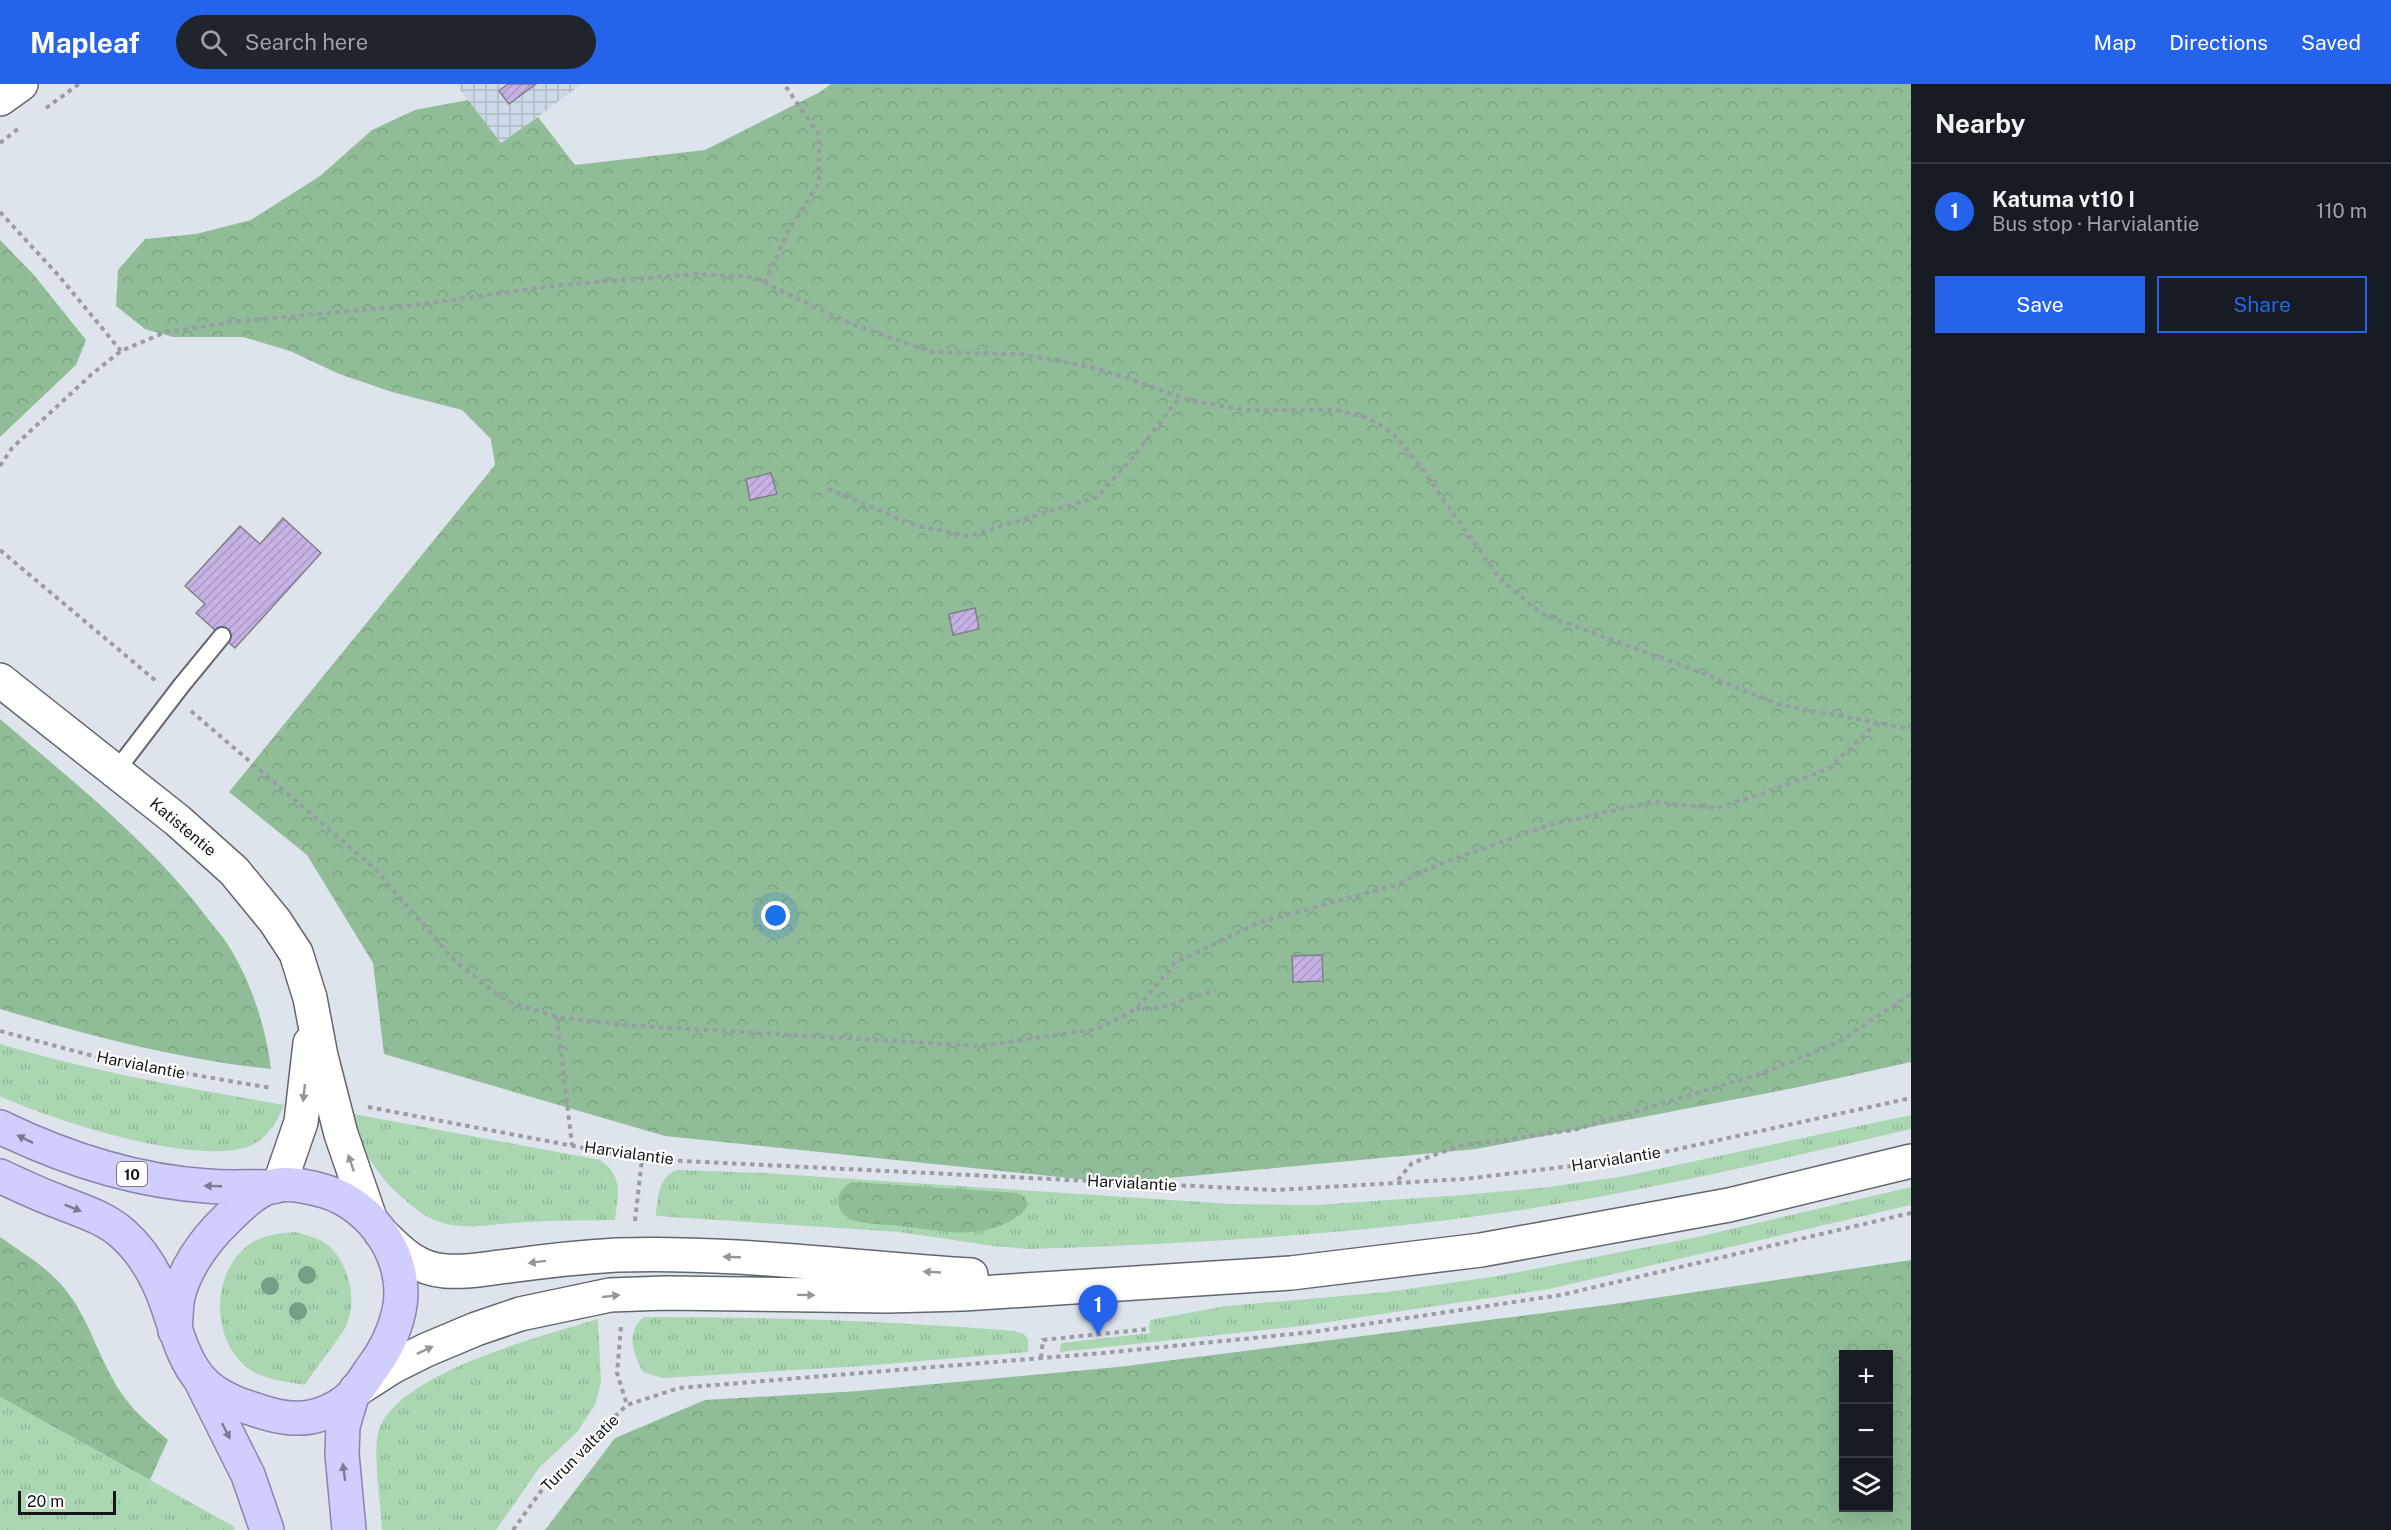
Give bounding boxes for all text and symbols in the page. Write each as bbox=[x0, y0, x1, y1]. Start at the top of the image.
search box bbox=[176, 15, 596, 69]
text: Mapleaf bbox=[30, 26, 140, 59]
icon: search bbox=[197, 26, 230, 59]
text: Search here bbox=[245, 29, 368, 55]
text: Map bbox=[2094, 30, 2136, 55]
text: Directions bbox=[2169, 30, 2268, 55]
text: Saved bbox=[2301, 30, 2361, 55]
text: Nearby bbox=[1935, 108, 2025, 139]
text: Katuma vt10 I bbox=[1992, 186, 2135, 212]
text: 1 bbox=[1950, 199, 1959, 223]
text: 110 m bbox=[2316, 199, 2367, 223]
text: Bus stop · Harvialantie bbox=[1992, 212, 2199, 236]
button: Save bbox=[1935, 276, 2145, 333]
button: Share bbox=[2157, 276, 2367, 333]
street label: Katistentie bbox=[146, 794, 220, 860]
your location bbox=[761, 901, 790, 930]
street label: Harvialantie bbox=[95, 1047, 187, 1083]
one-way arrow bbox=[300, 1084, 309, 1103]
one-way arrow bbox=[17, 1134, 34, 1143]
street label: Harvialantie bbox=[583, 1137, 675, 1169]
street label: Harvialantie bbox=[1570, 1143, 1662, 1175]
one-way arrow bbox=[345, 1154, 355, 1172]
road number: 10 bbox=[117, 1162, 147, 1186]
street label: Harvialantie bbox=[1086, 1171, 1178, 1195]
one-way arrow bbox=[204, 1181, 223, 1191]
one-way arrow bbox=[64, 1203, 82, 1213]
one-way arrow bbox=[722, 1253, 741, 1262]
one-way arrow bbox=[527, 1257, 546, 1267]
one-way arrow bbox=[923, 1268, 942, 1277]
pin: 1 bbox=[1078, 1286, 1118, 1335]
one-way arrow bbox=[797, 1290, 816, 1299]
one-way arrow bbox=[602, 1291, 621, 1301]
one-way arrow bbox=[417, 1346, 434, 1355]
map controls bbox=[1839, 1350, 1893, 1512]
button: + bbox=[1839, 1350, 1893, 1404]
button: − bbox=[1839, 1404, 1893, 1458]
street label: Turun valtatie bbox=[537, 1410, 623, 1496]
one-way arrow bbox=[221, 1423, 231, 1440]
button: layers bbox=[1839, 1458, 1893, 1512]
one-way arrow bbox=[339, 1462, 349, 1481]
scale bar bbox=[18, 1488, 116, 1516]
text: 20 m bbox=[27, 1492, 64, 1511]

